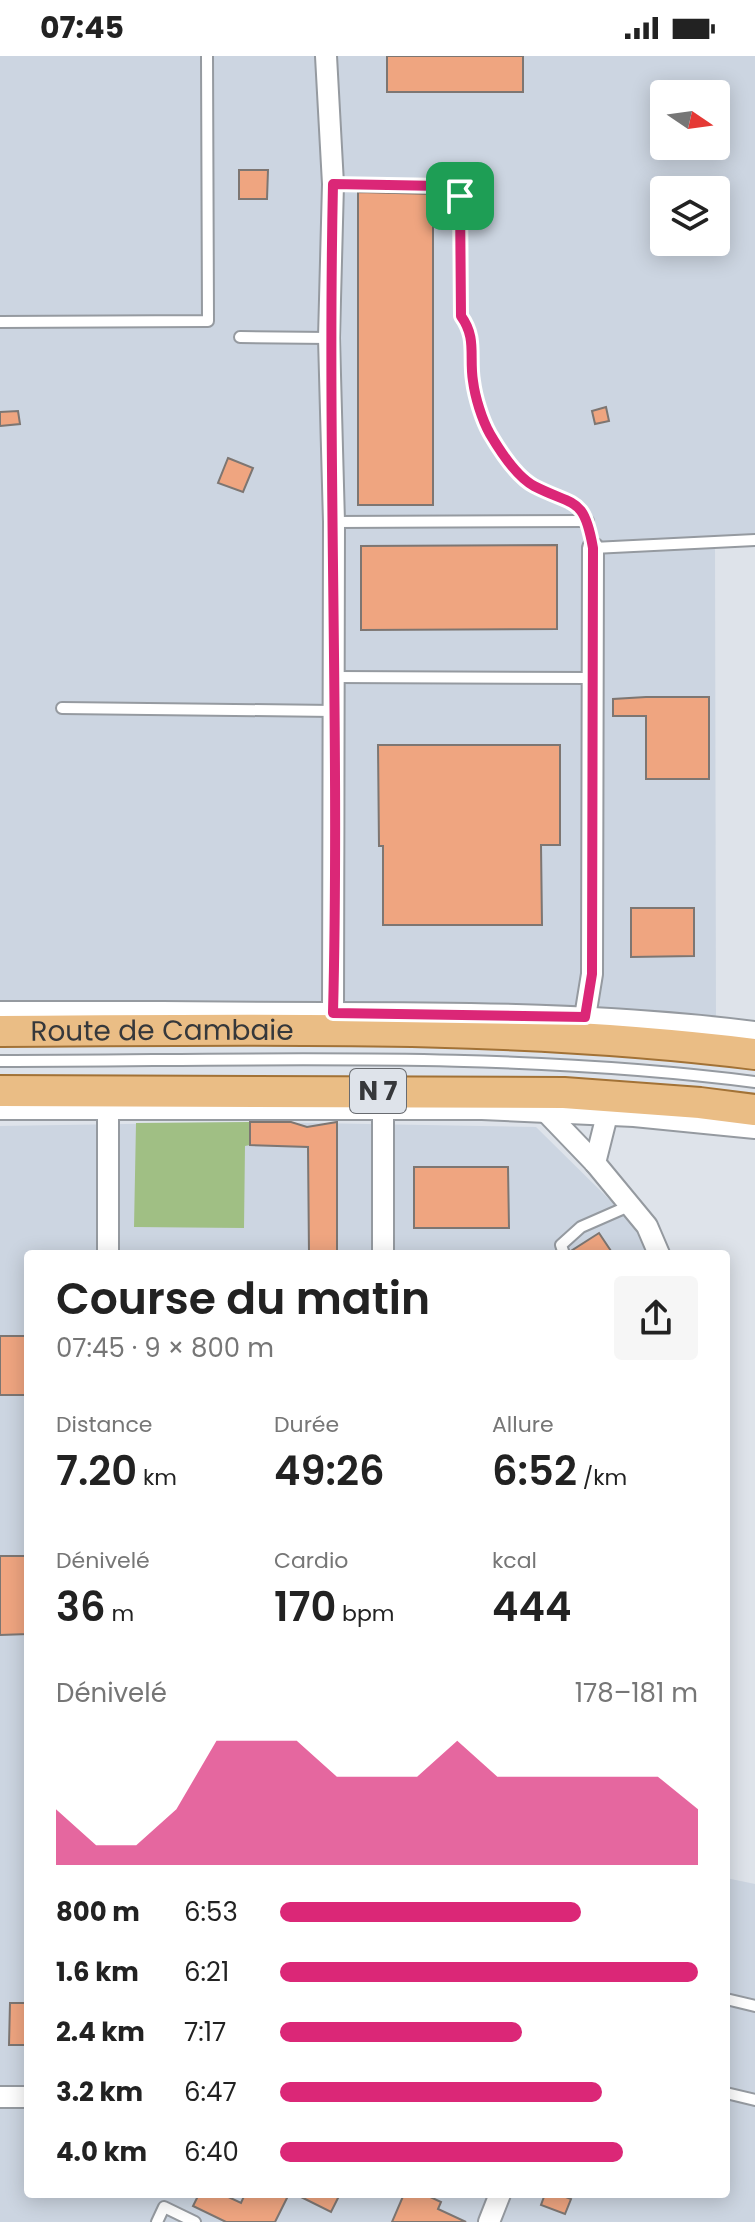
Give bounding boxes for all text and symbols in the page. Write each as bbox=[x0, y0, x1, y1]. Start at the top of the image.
text: 07:45 bbox=[40, 6, 124, 49]
north arrow bbox=[650, 80, 730, 160]
map controls bbox=[650, 80, 730, 256]
pin bbox=[426, 162, 494, 230]
icon: arrive bbox=[438, 174, 482, 218]
button: layers bbox=[650, 176, 730, 256]
street label: Route de Cambaie bbox=[30, 1010, 294, 1050]
road number: N 7 bbox=[350, 1069, 406, 1113]
text: Course du matin bbox=[56, 1268, 430, 1329]
button: share bbox=[614, 1276, 698, 1360]
text: 07:45 · 9 × 800 m bbox=[56, 1330, 274, 1366]
text: Distance bbox=[56, 1409, 152, 1440]
text: Durée bbox=[274, 1409, 339, 1440]
text: Allure bbox=[492, 1409, 554, 1440]
text: 7.20 bbox=[56, 1443, 137, 1499]
text: 49:26 bbox=[274, 1443, 385, 1499]
text: 6:52 bbox=[492, 1443, 577, 1499]
text: km bbox=[137, 1462, 177, 1493]
text: /km bbox=[577, 1462, 627, 1493]
text: Dénivelé bbox=[56, 1545, 150, 1576]
text: Cardio bbox=[274, 1545, 348, 1576]
text: kcal bbox=[492, 1545, 537, 1576]
text: 36 bbox=[56, 1579, 106, 1635]
text: 170 bbox=[274, 1579, 336, 1635]
text: 444 bbox=[492, 1579, 571, 1635]
text: m bbox=[106, 1598, 134, 1629]
text: bpm bbox=[336, 1598, 395, 1629]
text: Dénivelé bbox=[56, 1675, 167, 1711]
text: 178–181 m bbox=[575, 1675, 698, 1711]
text: 800 m bbox=[56, 1894, 140, 1930]
text: 6:53 bbox=[184, 1894, 238, 1930]
text: 1.6 km bbox=[56, 1954, 139, 1990]
text: 6:21 bbox=[184, 1954, 229, 1990]
text: 2.4 km bbox=[56, 2014, 145, 2050]
text: 7:17 bbox=[184, 2014, 226, 2050]
text: 3.2 km bbox=[56, 2074, 143, 2110]
text: 6:47 bbox=[184, 2074, 237, 2110]
text: 4.0 km bbox=[56, 2134, 147, 2170]
text: 6:40 bbox=[184, 2134, 239, 2170]

